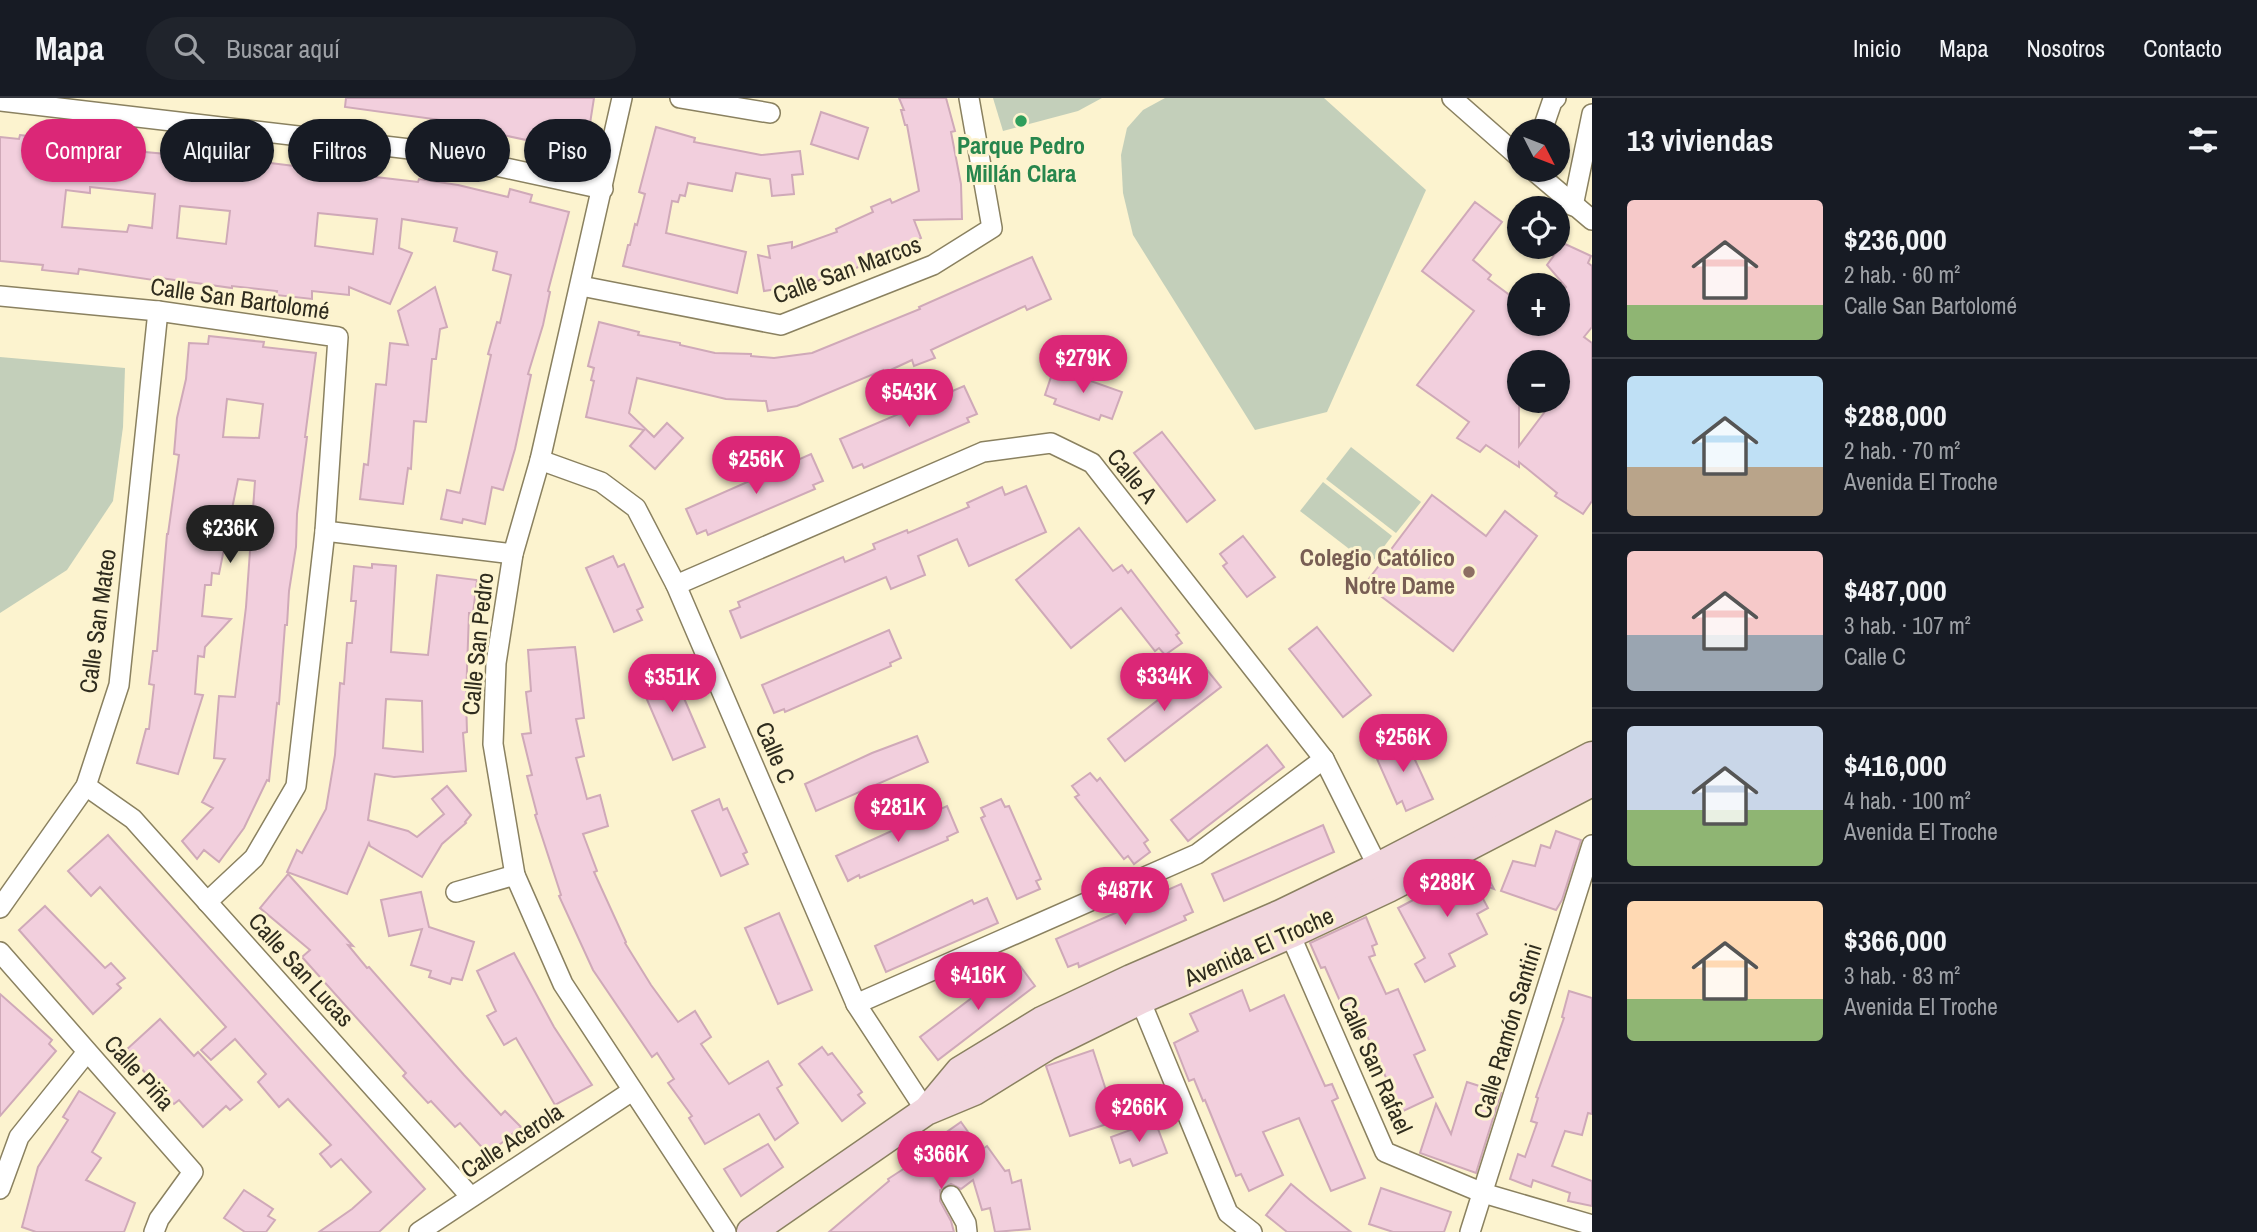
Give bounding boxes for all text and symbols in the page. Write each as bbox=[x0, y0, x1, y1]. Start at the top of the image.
search box bbox=[146, 17, 636, 80]
text: Mapa bbox=[35, 26, 104, 70]
icon: search bbox=[170, 29, 208, 67]
text: Buscar aquí bbox=[226, 31, 340, 66]
text: Inicio bbox=[1853, 32, 1901, 64]
text: Mapa bbox=[1939, 32, 1988, 64]
text: Nosotros bbox=[2026, 32, 2105, 64]
text: Contacto bbox=[2143, 32, 2222, 64]
marker: Parque Pedro Millán Clara bbox=[1013, 113, 1029, 129]
chip: Comprar bbox=[21, 119, 146, 182]
chip: Alquilar bbox=[160, 119, 274, 182]
chip: Filtros bbox=[288, 119, 391, 182]
chip: Nuevo bbox=[405, 119, 510, 182]
chip: Piso bbox=[524, 119, 611, 182]
north arrow bbox=[1507, 119, 1570, 182]
map controls bbox=[1507, 119, 1570, 413]
text: 13 viviendas bbox=[1627, 120, 1773, 160]
icon: filters bbox=[2184, 121, 2222, 159]
place label: Parque Pedro Millán Clara bbox=[957, 129, 1085, 189]
button: locate bbox=[1507, 196, 1570, 259]
text: $236,000 bbox=[1844, 219, 1947, 259]
street label: Calle San Marcos bbox=[768, 227, 925, 311]
icon: home bbox=[1683, 228, 1767, 312]
text: 2 hab. · 60 m² bbox=[1844, 259, 1960, 290]
street label: Calle San Bartolomé bbox=[149, 270, 332, 326]
button: + bbox=[1507, 273, 1570, 336]
text: Calle San Bartolomé bbox=[1844, 290, 2017, 321]
pin: $279K bbox=[1034, 336, 1132, 395]
text: $279K bbox=[1055, 342, 1111, 373]
button: − bbox=[1507, 350, 1570, 413]
pin: $543K bbox=[860, 370, 958, 429]
text: $543K bbox=[881, 376, 937, 407]
text: $288,000 bbox=[1844, 395, 1947, 435]
icon: home bbox=[1683, 404, 1767, 488]
text: 2 hab. · 70 m² bbox=[1844, 435, 1960, 466]
pin: $256K bbox=[707, 436, 805, 496]
street label: Calle A bbox=[1100, 441, 1166, 510]
text: $256K bbox=[728, 443, 784, 474]
text: Avenida El Troche bbox=[1844, 466, 1998, 497]
pin: $236K bbox=[181, 505, 279, 565]
text: $236K bbox=[202, 512, 258, 543]
place label: Colegio Católico Notre Dame bbox=[1300, 541, 1455, 601]
street label: Calle San Mateo bbox=[71, 547, 123, 695]
marker: Colegio Católico Notre Dame bbox=[1461, 564, 1477, 580]
text: $487,000 bbox=[1844, 570, 1947, 610]
street label: Calle San Pedro bbox=[454, 571, 500, 717]
icon: home bbox=[1683, 579, 1767, 663]
text: 3 hab. · 107 m² bbox=[1844, 610, 1971, 641]
text: Calle C bbox=[1844, 641, 1906, 672]
pin: $351K bbox=[623, 654, 721, 714]
pin: $334K bbox=[1115, 654, 1213, 713]
text: $334K bbox=[1136, 660, 1192, 691]
text: $351K bbox=[644, 661, 700, 692]
pin: $256K bbox=[1354, 714, 1452, 774]
street label: Calle C bbox=[749, 717, 803, 789]
text: $256K bbox=[1375, 721, 1431, 752]
text: $416,000 bbox=[1844, 745, 1947, 785]
icon: home bbox=[1683, 754, 1767, 838]
pin: $281K bbox=[849, 784, 947, 844]
text: 4 hab. · 100 m² bbox=[1844, 785, 1971, 816]
text: $281K bbox=[870, 791, 926, 822]
text: Avenida El Troche bbox=[1844, 816, 1998, 847]
pin: $288K bbox=[1398, 860, 1496, 919]
text: $288K bbox=[1419, 866, 1475, 897]
pin: $487K bbox=[1076, 868, 1174, 927]
text: $487K bbox=[1097, 874, 1153, 905]
street label: Avenida El Troche bbox=[1178, 899, 1338, 994]
street label: Calle San Lucas bbox=[242, 905, 362, 1033]
text: $366,000 bbox=[1844, 920, 1947, 960]
icon: home bbox=[1683, 929, 1767, 1013]
street label: Calle Ramón Santini bbox=[1465, 939, 1549, 1122]
pin: $416K bbox=[929, 953, 1027, 1012]
text: $416K bbox=[950, 959, 1006, 990]
text: 3 hab. · 83 m² bbox=[1844, 960, 1960, 991]
street label: Calle San Rafael bbox=[1331, 991, 1421, 1139]
text: Avenida El Troche bbox=[1844, 991, 1998, 1022]
street label: Calle Piña bbox=[97, 1028, 182, 1117]
pin: $266K bbox=[1090, 1084, 1188, 1144]
text: $266K bbox=[1111, 1091, 1167, 1122]
street label: Calle Acerola bbox=[454, 1095, 569, 1185]
pin: $366K bbox=[892, 1132, 990, 1191]
text: $366K bbox=[913, 1138, 969, 1169]

